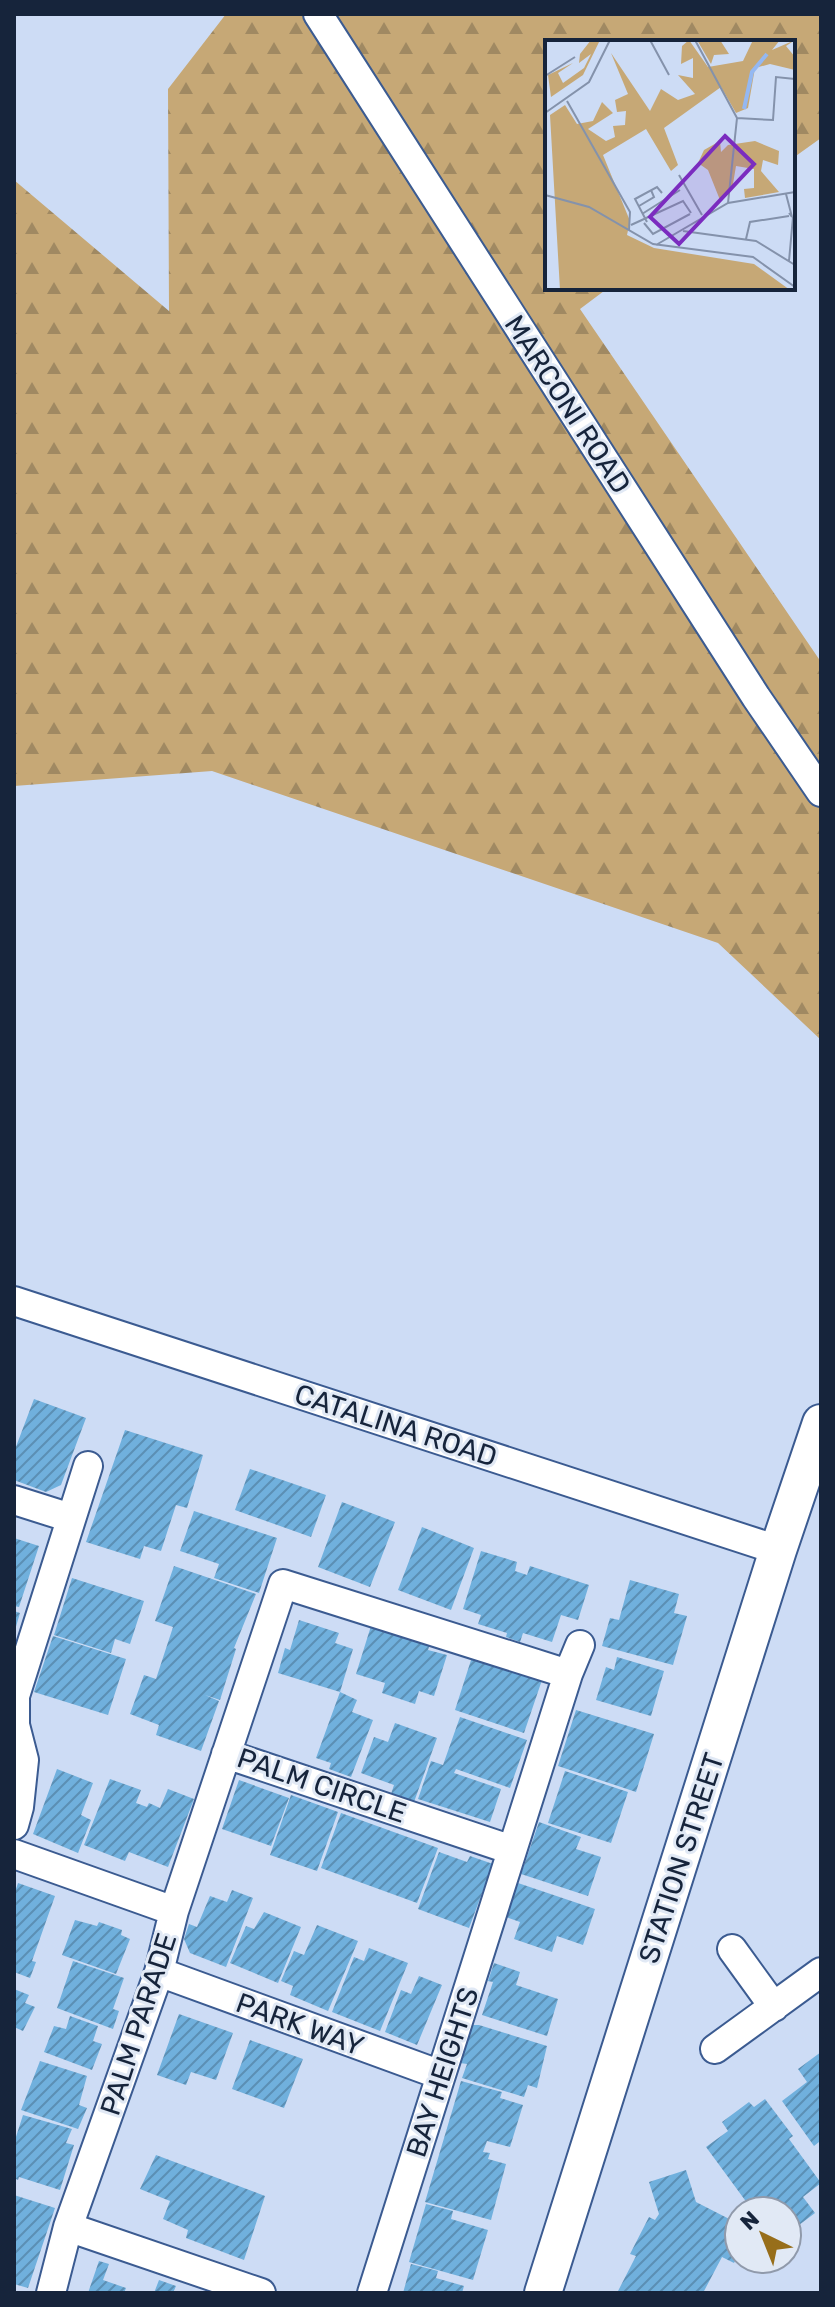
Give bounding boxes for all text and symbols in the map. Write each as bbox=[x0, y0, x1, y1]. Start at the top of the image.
inset map bbox=[545, 40, 795, 290]
street label: MARCONI ROAD bbox=[498, 309, 637, 500]
street label: CATALINA ROAD bbox=[291, 1377, 501, 1474]
street label: PALM CIRCLE bbox=[233, 1741, 411, 1830]
street label: STATION STREET bbox=[632, 1749, 731, 1967]
street label: PALM PARADE bbox=[94, 1929, 183, 2119]
street label: BAY HEIGHTS bbox=[400, 1983, 485, 2161]
street label: PARK WAY bbox=[231, 1986, 368, 2063]
north arrow bbox=[723, 2195, 803, 2275]
text: N bbox=[735, 2205, 765, 2236]

